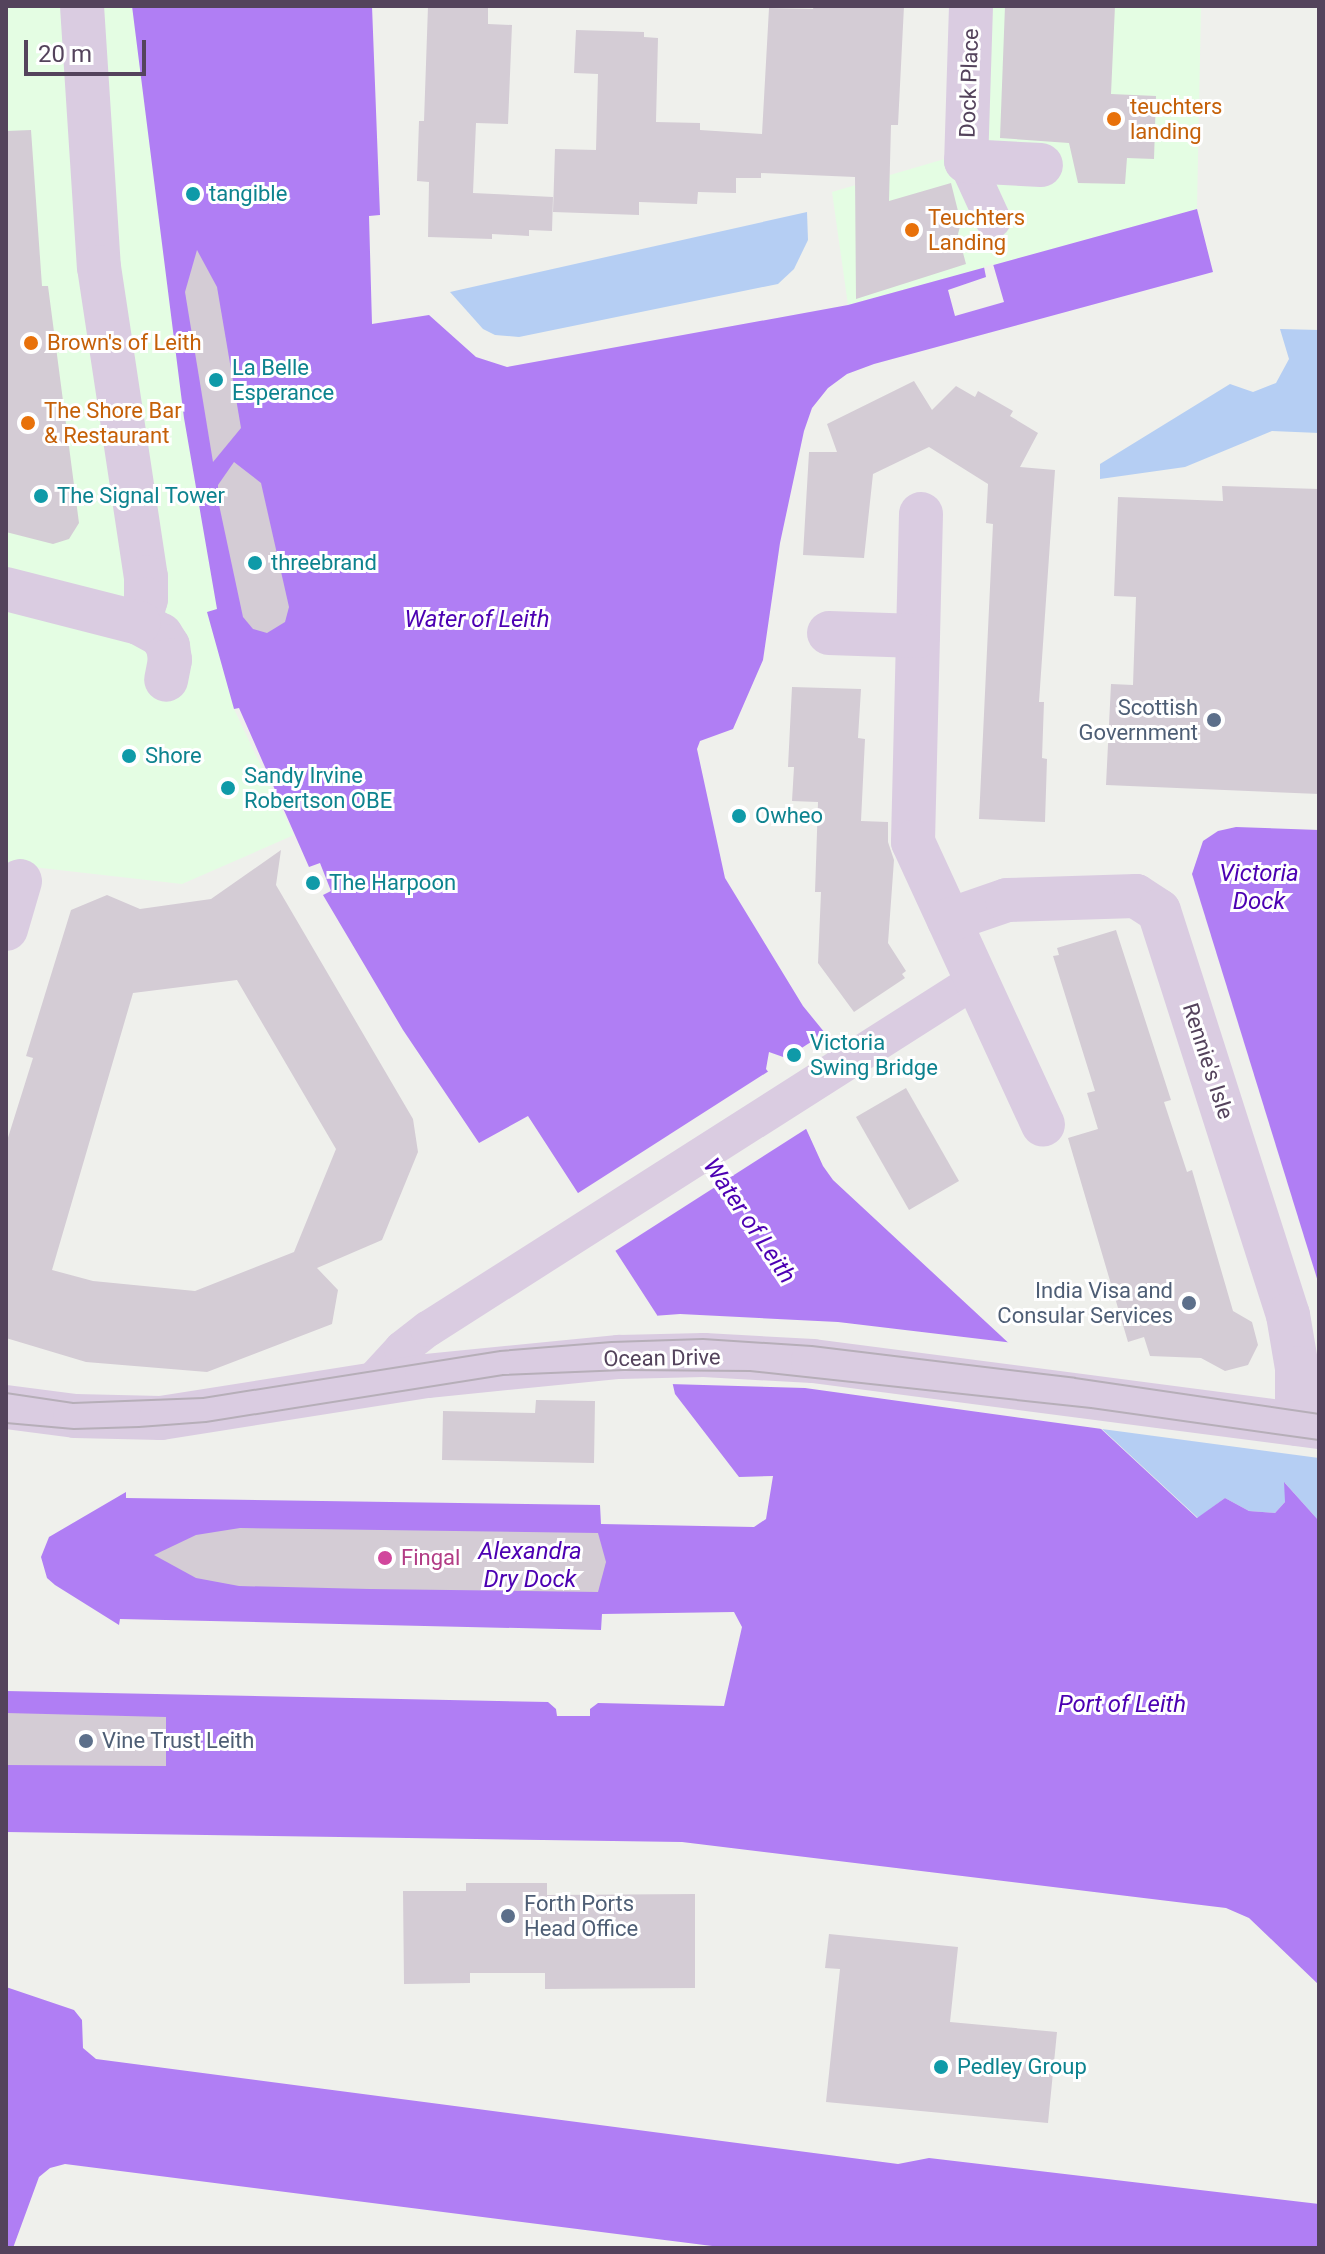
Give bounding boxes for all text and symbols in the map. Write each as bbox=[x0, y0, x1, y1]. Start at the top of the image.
scale bar bbox=[28, 24, 150, 74]
street label: Dock Place bbox=[954, 28, 984, 138]
text: 20 m bbox=[38, 40, 92, 68]
place label: teuchters landing bbox=[1130, 93, 1222, 144]
marker: teuchters landing bbox=[1105, 110, 1123, 128]
place label: tangible bbox=[209, 181, 287, 207]
marker: tangible bbox=[184, 185, 202, 203]
place label: Teuchters Landing bbox=[928, 204, 1025, 256]
marker: Teuchters Landing bbox=[903, 221, 921, 239]
place label: Brown's of Leith bbox=[47, 330, 202, 356]
marker: Brown's of Leith bbox=[22, 334, 40, 352]
place label: La Belle Esperance bbox=[232, 354, 334, 406]
marker: La Belle Esperance bbox=[207, 371, 225, 389]
place label: The Shore Bar & Restaurant bbox=[44, 397, 182, 448]
marker: The Shore Bar & Restaurant bbox=[19, 414, 37, 432]
place label: The Signal Tower bbox=[57, 483, 225, 509]
marker: The Signal Tower bbox=[32, 487, 50, 505]
place label: threebrand bbox=[271, 550, 377, 576]
marker: threebrand bbox=[246, 554, 264, 572]
water label: Water of Leith bbox=[405, 606, 549, 634]
place label: Scottish Government bbox=[1079, 694, 1198, 746]
marker: Scottish Government bbox=[1205, 711, 1223, 729]
place label: Shore bbox=[145, 743, 202, 769]
marker: Shore bbox=[120, 747, 138, 765]
place label: Sandy Irvine Robertson OBE bbox=[244, 762, 392, 814]
marker: Sandy Irvine Robertson OBE bbox=[219, 779, 237, 797]
place label: Owheo bbox=[755, 803, 823, 829]
marker: Owheo bbox=[730, 807, 748, 825]
water label: Victoria Dock bbox=[1219, 860, 1299, 916]
place label: The Harpoon bbox=[329, 870, 456, 896]
marker: The Harpoon bbox=[304, 874, 322, 892]
street label: Rennie's Isle bbox=[1177, 1000, 1239, 1122]
place label: Victoria Swing Bridge bbox=[810, 1029, 938, 1080]
marker: Victoria Swing Bridge bbox=[785, 1046, 803, 1064]
water label: Water of Leith bbox=[697, 1153, 801, 1289]
place label: India Visa and Consular Services bbox=[997, 1277, 1173, 1328]
marker: India Visa and Consular Services bbox=[1180, 1294, 1198, 1312]
street label: Ocean Drive bbox=[603, 1344, 721, 1372]
water label: Alexandra Dry Dock bbox=[478, 1538, 582, 1594]
place label: Fingal bbox=[401, 1545, 460, 1571]
marker: Fingal bbox=[376, 1549, 394, 1567]
water label: Port of Leith bbox=[1058, 1691, 1186, 1719]
place label: Vine Trust Leith bbox=[102, 1728, 255, 1754]
marker: Vine Trust Leith bbox=[77, 1732, 95, 1750]
place label: Forth Ports Head Office bbox=[524, 1890, 638, 1942]
marker: Forth Ports Head Office bbox=[499, 1907, 517, 1925]
place label: Pedley Group bbox=[957, 2054, 1087, 2080]
marker: Pedley Group bbox=[932, 2058, 950, 2076]

